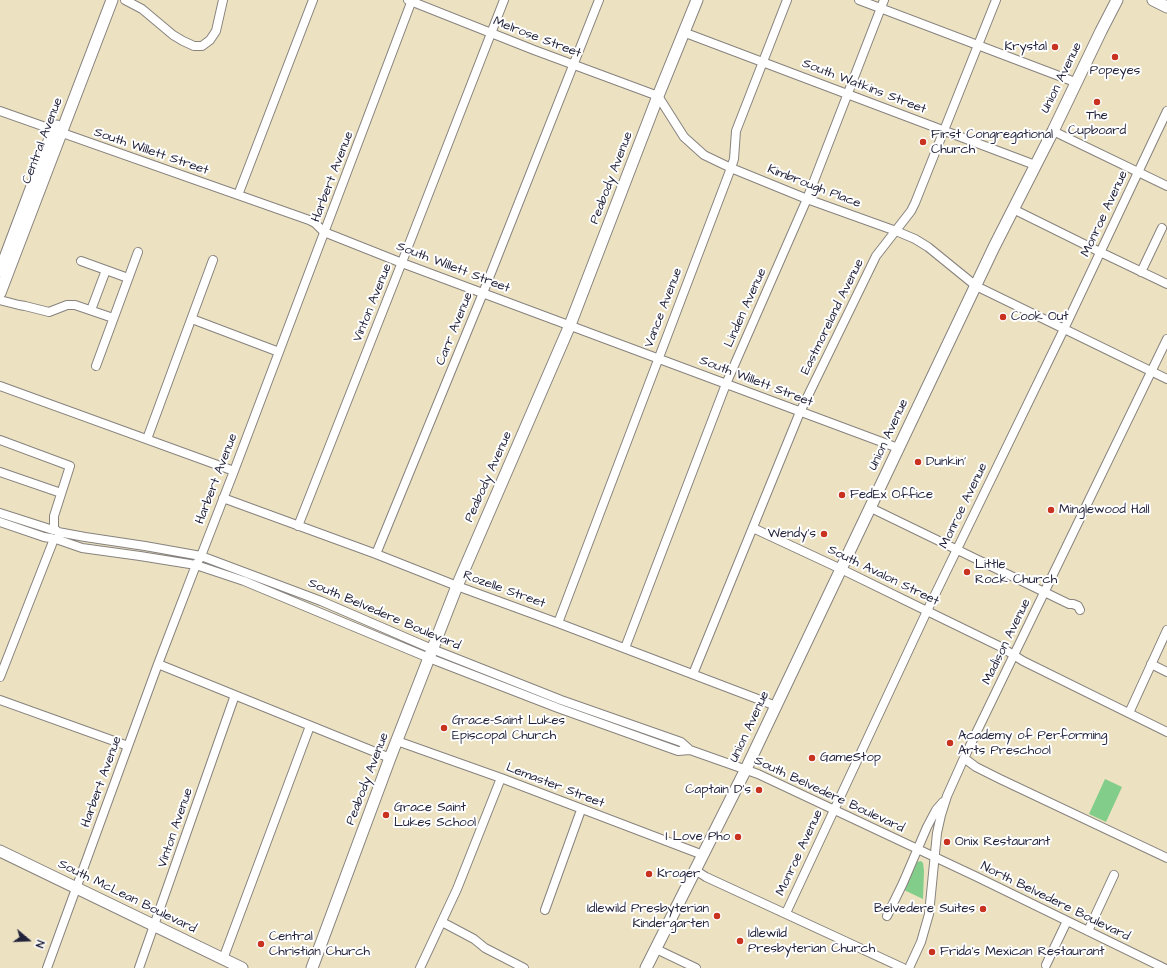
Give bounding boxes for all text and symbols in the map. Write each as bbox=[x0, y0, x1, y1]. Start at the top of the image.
street label: Melrose Street bbox=[491, 14, 583, 62]
place label: Krystal bbox=[1004, 39, 1047, 55]
street label: Union Avenue bbox=[1038, 40, 1086, 116]
marker: Krystal bbox=[1050, 42, 1060, 52]
marker: Popeyes bbox=[1110, 52, 1120, 62]
street label: South Watkins Street bbox=[800, 56, 928, 118]
place label: Popeyes bbox=[1090, 63, 1140, 79]
street label: Central Avenue bbox=[19, 96, 67, 186]
marker: The Cupboard bbox=[1092, 97, 1102, 107]
place label: The Cupboard bbox=[1068, 108, 1126, 139]
street label: South Willett Street bbox=[92, 125, 210, 179]
place label: First Congregational Church bbox=[931, 127, 1053, 158]
street label: Harbert Avenue bbox=[309, 129, 357, 225]
street label: Peabody Avenue bbox=[587, 130, 637, 226]
marker: First Congregational Church bbox=[918, 137, 928, 147]
street label: Kimbrough Place bbox=[765, 162, 863, 212]
street label: Monroe Avenue bbox=[1078, 168, 1132, 260]
street label: South Willett Street bbox=[394, 239, 512, 297]
street label: Eastmoreland Avenue bbox=[798, 257, 868, 377]
street label: Vinton Avenue bbox=[350, 262, 396, 344]
street label: Vance Avenue bbox=[642, 266, 686, 350]
street label: Linden Avenue bbox=[722, 266, 770, 350]
street label: Carr Avenue bbox=[433, 290, 477, 368]
place label: Cook Out bbox=[1011, 309, 1069, 325]
marker: Cook Out bbox=[998, 312, 1008, 322]
street label: South Willett Street bbox=[697, 353, 815, 411]
street label: Union Avenue bbox=[866, 397, 912, 473]
street label: Peabody Avenue bbox=[462, 429, 516, 525]
street label: Harbert Avenue bbox=[193, 431, 241, 527]
place label: Dunkin' bbox=[926, 454, 966, 470]
marker: Dunkin' bbox=[913, 457, 923, 467]
street label: Monroe Avenue bbox=[936, 461, 992, 551]
place label: FedEx Office bbox=[850, 487, 933, 503]
marker: FedEx Office bbox=[837, 490, 847, 500]
place label: Minglewood Hall bbox=[1059, 502, 1150, 518]
marker: Minglewood Hall bbox=[1046, 505, 1056, 515]
place label: Wendy's bbox=[768, 526, 816, 542]
marker: Wendy's bbox=[819, 529, 829, 539]
street label: South Avalon Street bbox=[825, 542, 941, 610]
place label: Little Rock Church bbox=[975, 557, 1057, 588]
marker: Little Rock Church bbox=[962, 567, 972, 577]
street label: Rozelle Street bbox=[461, 568, 547, 612]
street label: South Belvedere Boulevard bbox=[306, 576, 462, 654]
street label: Madison Avenue bbox=[979, 596, 1035, 688]
street label: Union Avenue bbox=[727, 689, 773, 765]
place label: Grace-Saint Lukes Episcopal Church bbox=[452, 713, 565, 744]
marker: Grace-Saint Lukes Episcopal Church bbox=[439, 723, 449, 733]
place label: Academy of Performing Arts Preschool bbox=[958, 728, 1108, 759]
street label: Peabody Avenue bbox=[343, 731, 393, 827]
street label: Harbert Avenue bbox=[78, 734, 126, 830]
marker: Academy of Performing Arts Preschool bbox=[945, 738, 955, 748]
place label: GameStop bbox=[820, 750, 881, 766]
street label: South Belvedere Boulevard bbox=[751, 753, 907, 837]
marker: GameStop bbox=[807, 753, 817, 763]
street label: Lemaster Street bbox=[504, 760, 606, 812]
place label: Captain D's bbox=[685, 782, 751, 798]
marker: Captain D's bbox=[754, 785, 764, 795]
street label: Vinton Avenue bbox=[155, 786, 197, 870]
place label: Grace Saint Lukes School bbox=[394, 800, 476, 831]
street label: Monroe Avenue bbox=[773, 807, 827, 899]
marker: Grace Saint Lukes School bbox=[381, 810, 391, 820]
place label: I Love Pho bbox=[665, 829, 730, 845]
marker: I Love Pho bbox=[733, 832, 743, 842]
place label: Onix Restaurant bbox=[955, 834, 1050, 850]
marker: Onix Restaurant bbox=[942, 837, 952, 847]
street label: South McLean Boulevard bbox=[55, 857, 199, 937]
street label: North Belvedere Boulevard bbox=[978, 859, 1132, 945]
place label: Kroger bbox=[657, 866, 700, 882]
marker: Kroger bbox=[644, 869, 654, 879]
place label: Idlewild Presbyterian Kindergarten bbox=[587, 901, 709, 932]
place label: Belvedere Suites bbox=[874, 901, 975, 917]
marker: Belvedere Suites bbox=[978, 904, 988, 914]
marker: Idlewild Presbyterian Kindergarten bbox=[712, 911, 722, 921]
north arrow bbox=[8, 920, 48, 960]
place label: Idlewild Presbyterian Church bbox=[748, 926, 875, 957]
place label: Central Christian Church bbox=[269, 929, 370, 960]
marker: Idlewild Presbyterian Church bbox=[735, 936, 745, 946]
text: N bbox=[32, 938, 48, 950]
marker: Central Christian Church bbox=[256, 939, 266, 949]
place label: Frida's Mexican Restaurant bbox=[940, 944, 1105, 960]
marker: Frida's Mexican Restaurant bbox=[927, 947, 937, 957]

